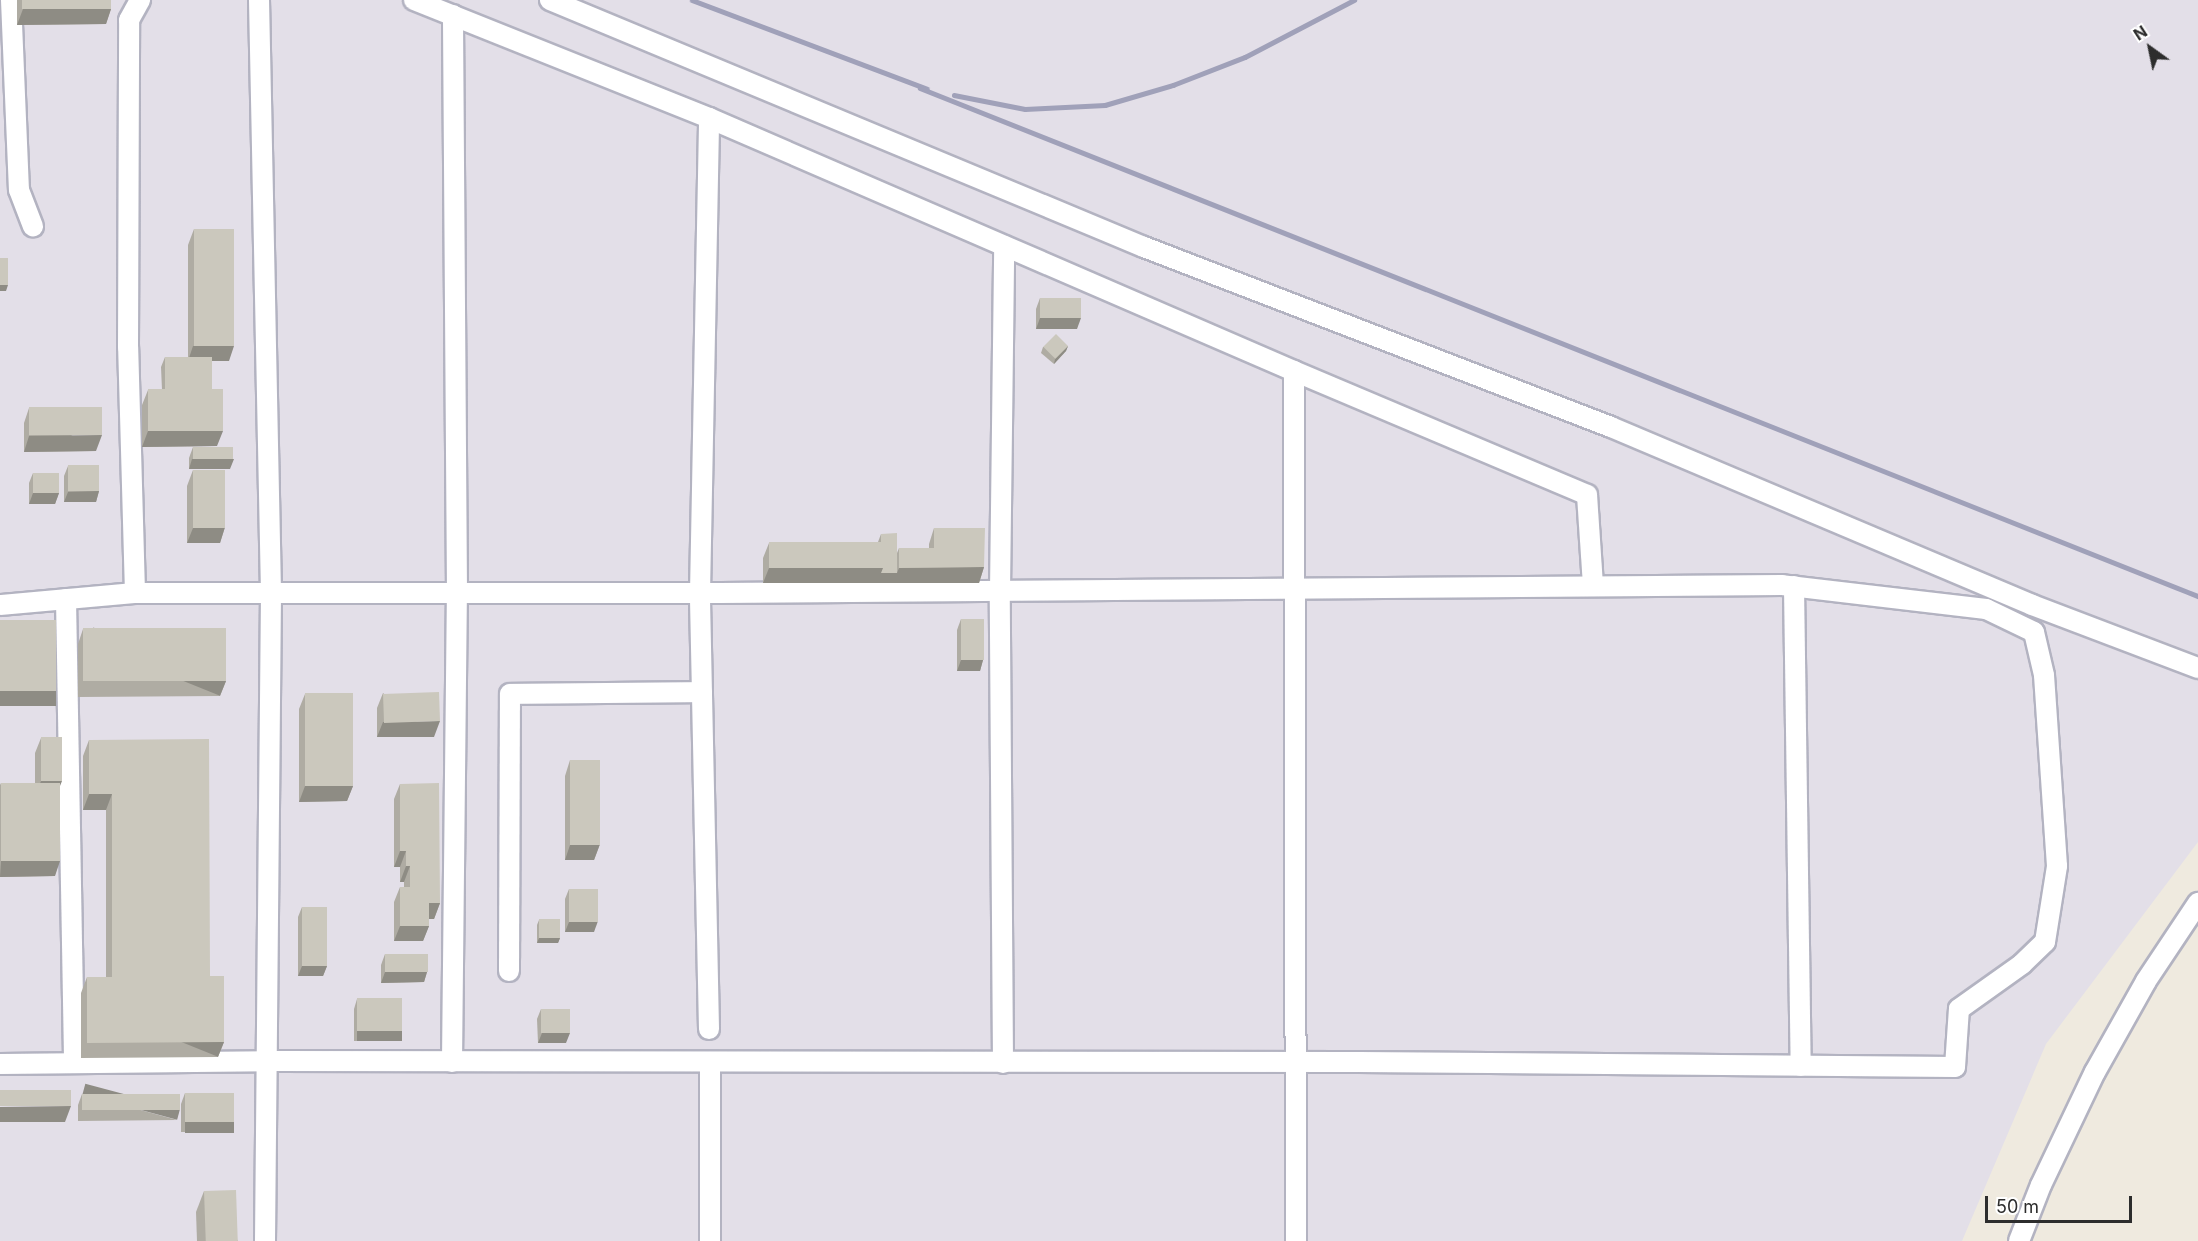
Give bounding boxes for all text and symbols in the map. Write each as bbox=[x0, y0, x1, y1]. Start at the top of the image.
north arrow bbox=[2120, 18, 2180, 78]
text: N bbox=[2130, 21, 2151, 45]
scale bar bbox=[1988, 1184, 2135, 1222]
text: 50 m bbox=[1996, 1196, 2039, 1217]

